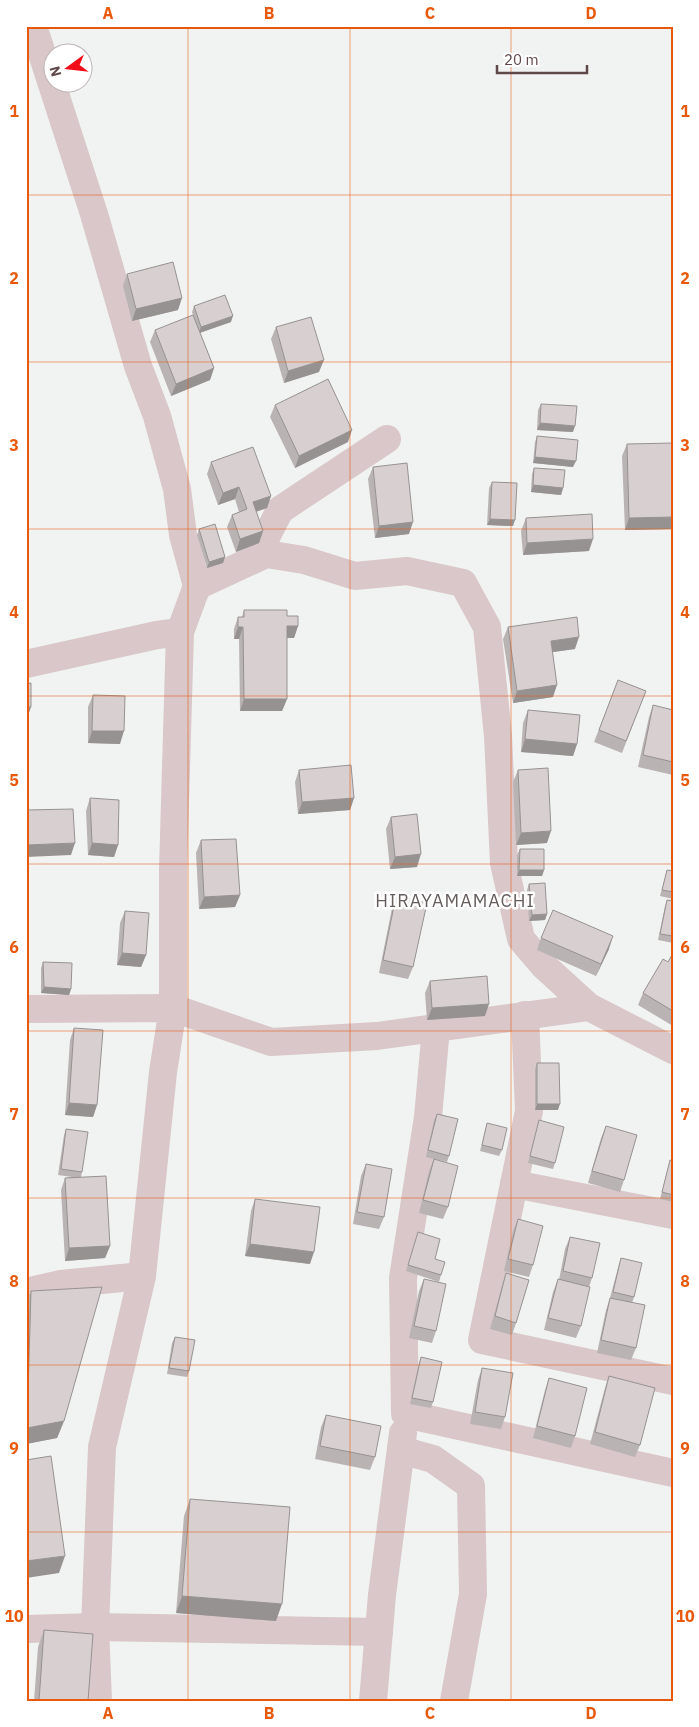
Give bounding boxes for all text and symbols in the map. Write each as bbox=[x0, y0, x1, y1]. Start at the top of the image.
text: A bbox=[103, 3, 114, 23]
text: B bbox=[264, 3, 275, 23]
text: C bbox=[425, 3, 435, 23]
text: D bbox=[585, 3, 597, 23]
north arrow bbox=[42, 42, 92, 92]
scale bar bbox=[497, 42, 586, 74]
text: 20 m bbox=[504, 50, 539, 69]
text: N bbox=[45, 64, 65, 79]
text: 1 bbox=[9, 101, 19, 121]
text: 1 bbox=[680, 101, 690, 121]
text: 2 bbox=[9, 268, 19, 288]
text: 2 bbox=[680, 268, 690, 288]
text: 3 bbox=[9, 435, 19, 455]
text: 3 bbox=[680, 435, 690, 455]
text: 4 bbox=[9, 602, 19, 622]
text: 4 bbox=[680, 602, 690, 622]
text: 5 bbox=[9, 770, 19, 790]
text: 5 bbox=[680, 770, 690, 790]
district label: HIRAYAMAMACHI bbox=[375, 889, 535, 912]
text: 6 bbox=[9, 937, 19, 957]
text: 6 bbox=[680, 937, 690, 957]
text: 7 bbox=[9, 1104, 19, 1124]
text: 7 bbox=[680, 1104, 690, 1124]
text: 8 bbox=[9, 1271, 19, 1291]
text: 8 bbox=[680, 1271, 690, 1291]
text: 9 bbox=[9, 1438, 19, 1458]
text: 9 bbox=[680, 1438, 690, 1458]
text: 10 bbox=[4, 1606, 24, 1626]
text: 10 bbox=[675, 1606, 695, 1626]
text: A bbox=[103, 1703, 114, 1723]
text: B bbox=[264, 1703, 275, 1723]
text: C bbox=[425, 1703, 435, 1723]
text: D bbox=[585, 1703, 597, 1723]

